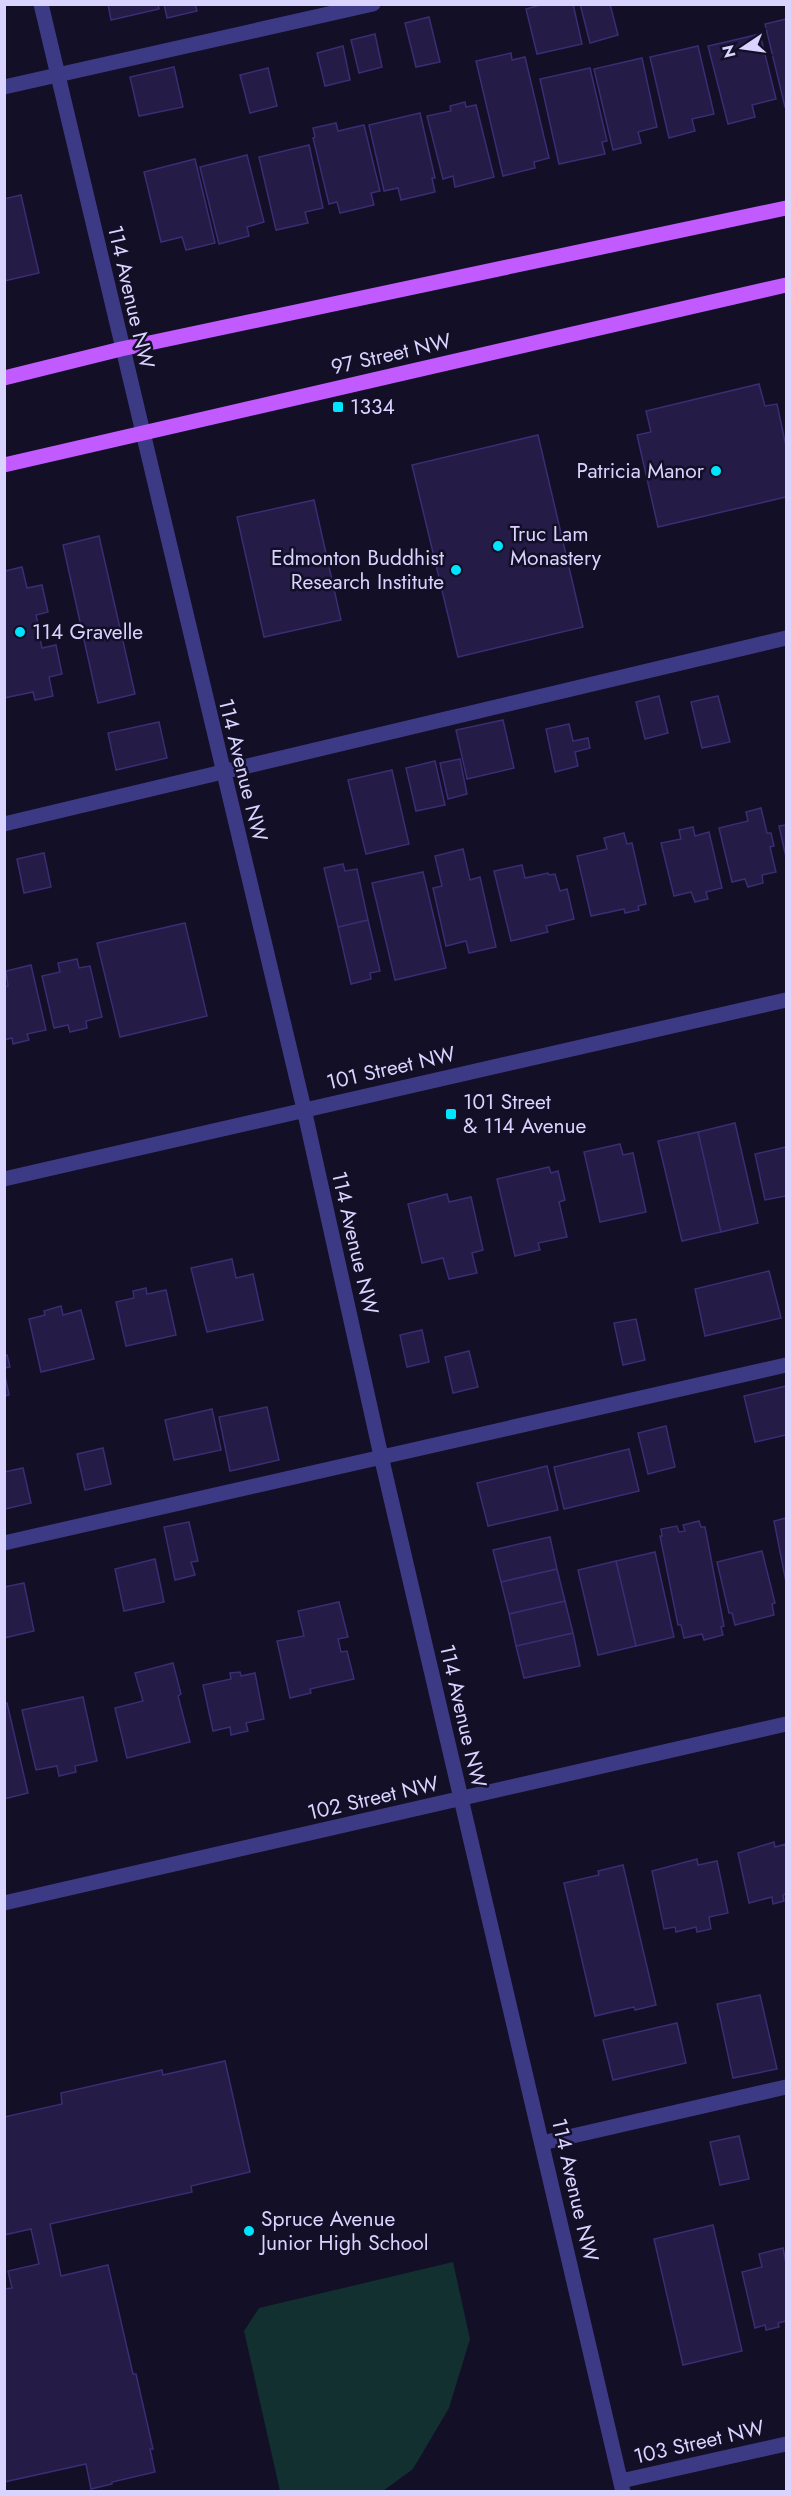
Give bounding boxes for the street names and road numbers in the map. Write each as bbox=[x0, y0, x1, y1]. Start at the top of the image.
street label: 114 Avenue NW bbox=[100, 222, 162, 372]
street label: 97 Street NW bbox=[328, 326, 454, 382]
street label: 114 Avenue NW bbox=[211, 695, 275, 845]
street label: 101 Street NW bbox=[324, 1039, 459, 1097]
street label: 114 Avenue NW bbox=[324, 1168, 386, 1318]
street label: 114 Avenue NW bbox=[432, 1641, 494, 1791]
street label: 102 Street NW bbox=[304, 1768, 442, 1828]
street label: 114 Avenue NW bbox=[544, 2115, 606, 2265]
street label: 103 Street NW bbox=[631, 2412, 768, 2472]

